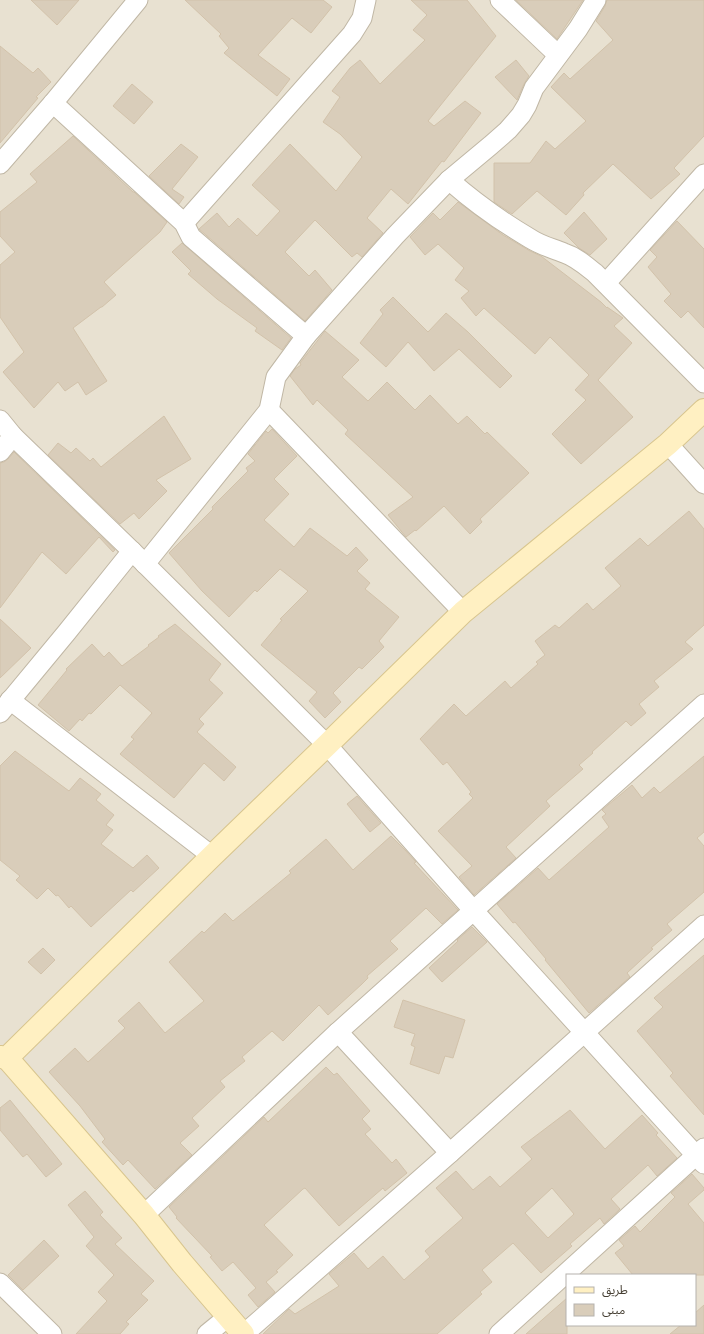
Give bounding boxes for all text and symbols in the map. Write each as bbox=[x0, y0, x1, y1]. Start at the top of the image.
legend bbox=[566, 1274, 696, 1326]
text: طريق bbox=[602, 1283, 628, 1298]
text: مبنى bbox=[602, 1303, 625, 1317]

